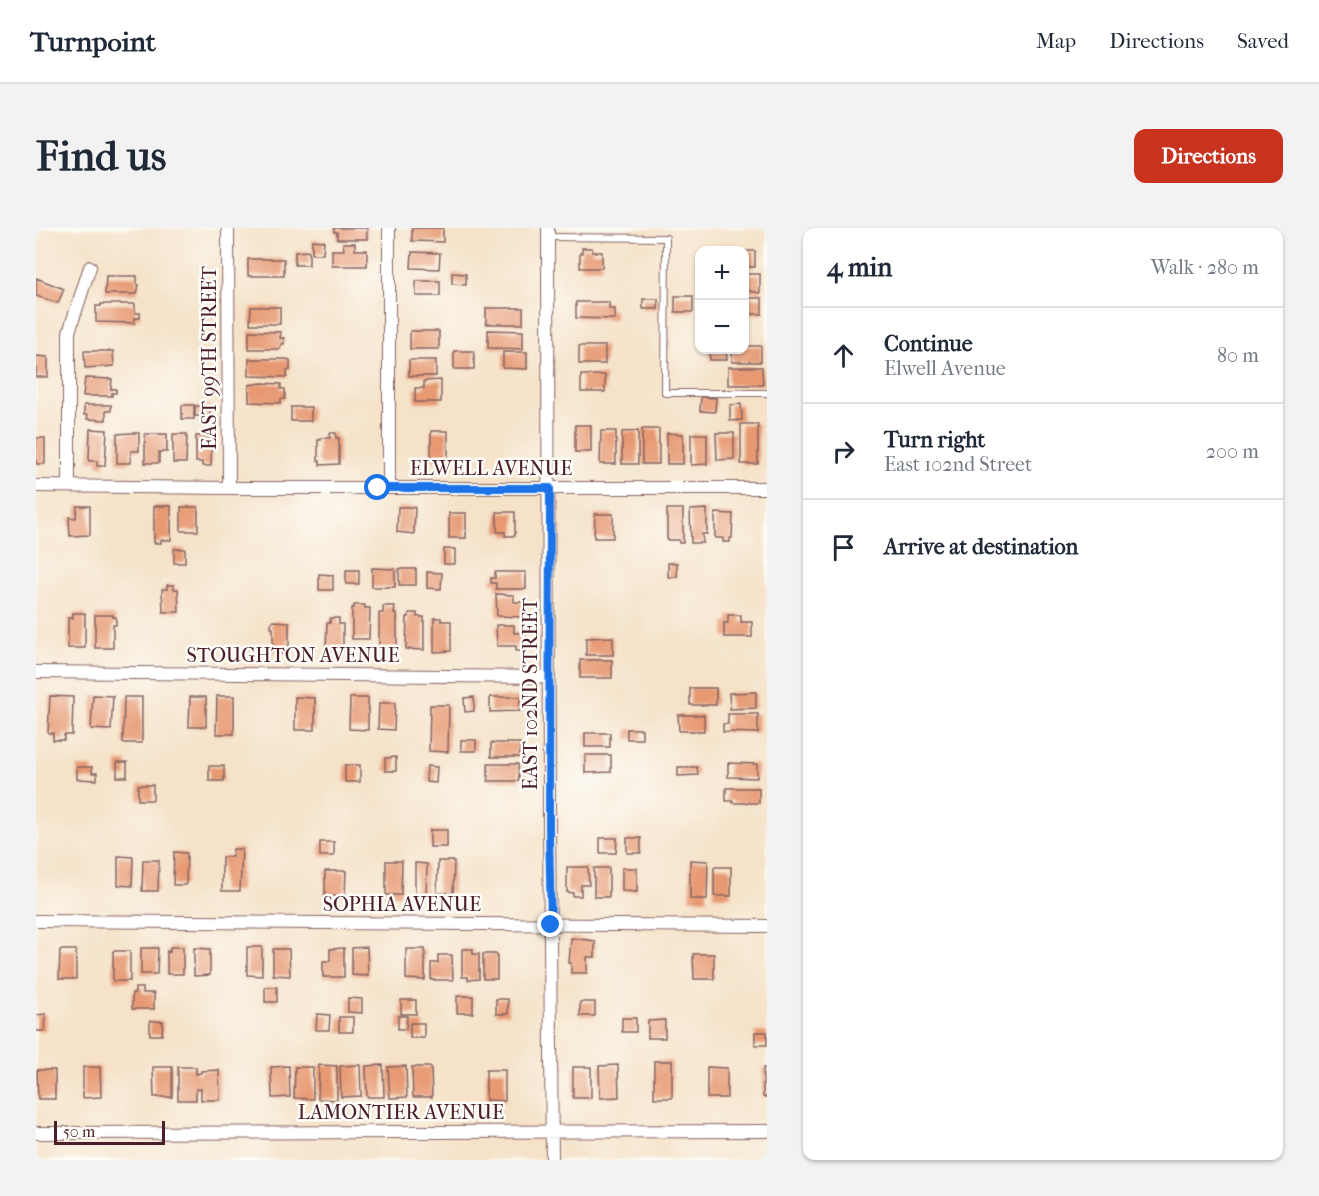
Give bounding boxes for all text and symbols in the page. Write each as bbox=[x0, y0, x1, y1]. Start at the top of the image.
text: Turnpoint bbox=[30, 25, 156, 58]
text: Map bbox=[1036, 29, 1076, 53]
text: Directions bbox=[1109, 29, 1204, 53]
text: Saved bbox=[1237, 29, 1289, 53]
button: Directions bbox=[1134, 129, 1283, 183]
text: Find us bbox=[36, 132, 166, 181]
map controls bbox=[695, 246, 749, 354]
button: + bbox=[695, 246, 749, 300]
text: 4 min bbox=[827, 252, 892, 283]
text: Walk · 280 m bbox=[1151, 256, 1259, 279]
street label: EAST 99TH STREET bbox=[198, 265, 221, 450]
button: − bbox=[695, 300, 749, 354]
text: Continue bbox=[884, 331, 973, 357]
icon: ahead bbox=[827, 339, 860, 372]
text: 80 m bbox=[1217, 344, 1259, 367]
text: Elwell Avenue bbox=[884, 357, 1006, 380]
text: Turn right bbox=[884, 427, 985, 453]
icon: right bbox=[827, 435, 860, 468]
text: 200 m bbox=[1206, 440, 1259, 463]
text: East 102nd Street bbox=[884, 453, 1032, 476]
street label: ELWELL AVENUE bbox=[410, 457, 572, 480]
route start bbox=[364, 474, 390, 500]
icon: arrive bbox=[827, 531, 860, 564]
text: Arrive at destination bbox=[884, 534, 1078, 560]
street label: EAST 102ND STREET bbox=[519, 597, 542, 790]
street label: STOUGHTON AVENUE bbox=[186, 644, 400, 667]
street label: SOPHIA AVENUE bbox=[323, 893, 481, 916]
route end bbox=[537, 911, 563, 937]
street label: LAMONTIER AVENUE bbox=[298, 1101, 504, 1124]
scale bar bbox=[54, 1118, 165, 1146]
text: 50 m bbox=[63, 1122, 95, 1141]

